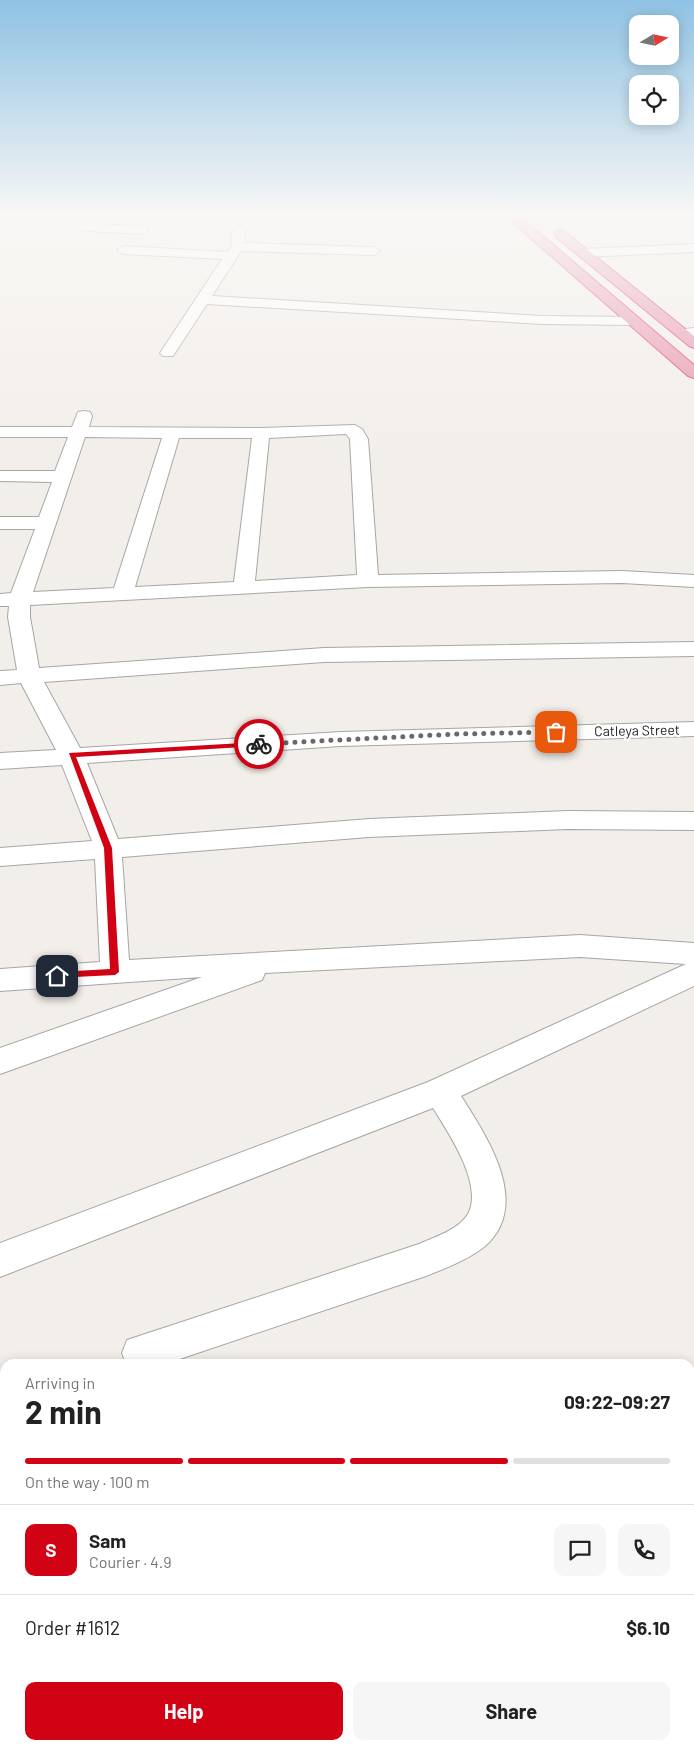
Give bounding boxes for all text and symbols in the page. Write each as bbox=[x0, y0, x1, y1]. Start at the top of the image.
north arrow bbox=[629, 15, 679, 65]
map controls bbox=[629, 15, 679, 125]
button: locate bbox=[629, 75, 679, 125]
pin bbox=[535, 711, 577, 753]
icon: bag bbox=[542, 718, 570, 746]
courier bbox=[234, 719, 284, 769]
street label: Catleya Street bbox=[594, 721, 680, 739]
icon: bike bbox=[245, 730, 273, 758]
pin bbox=[36, 955, 78, 997]
icon: home bbox=[43, 962, 71, 990]
text: Arriving in bbox=[25, 1373, 95, 1392]
text: 09:22–09:27 bbox=[564, 1390, 670, 1413]
text: 2 min bbox=[25, 1392, 102, 1430]
text: On the way · 100 m bbox=[25, 1472, 150, 1491]
button: chat bbox=[554, 1524, 606, 1576]
button: phone bbox=[618, 1524, 670, 1576]
text: Sam bbox=[89, 1529, 126, 1552]
text: S bbox=[45, 1538, 57, 1561]
text: Courier · 4.9 bbox=[89, 1552, 172, 1571]
text: Order #1612 bbox=[25, 1616, 120, 1639]
text: $6.10 bbox=[626, 1616, 670, 1639]
button: Help bbox=[25, 1682, 343, 1740]
button: Share bbox=[353, 1682, 670, 1740]

